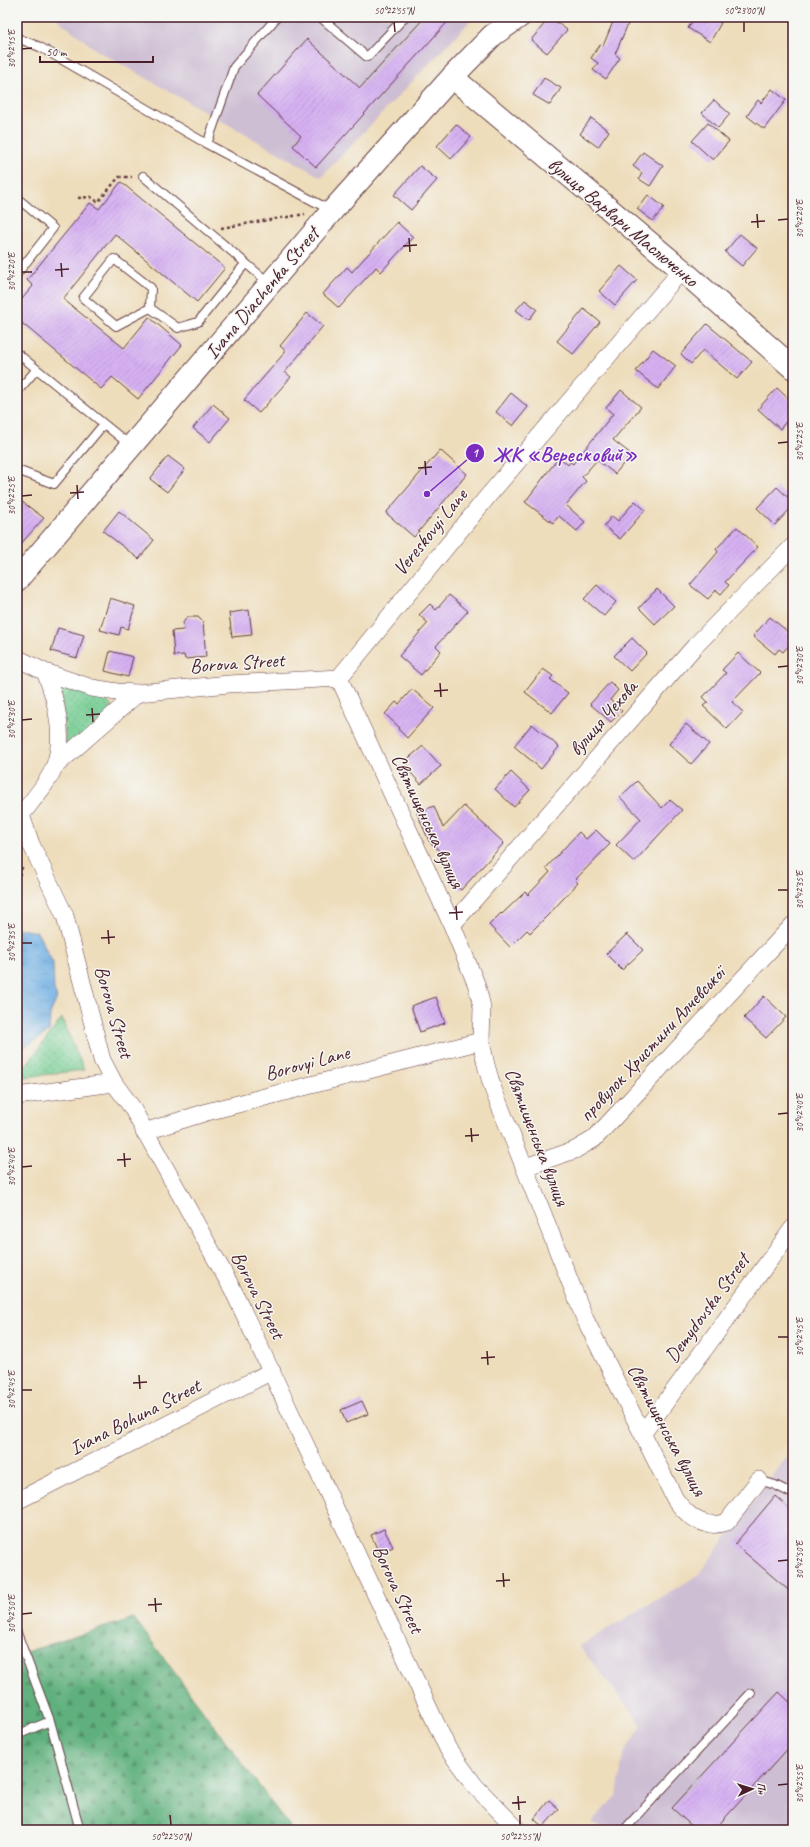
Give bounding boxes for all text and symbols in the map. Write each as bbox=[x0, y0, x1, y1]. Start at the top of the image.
text: 50°22'55"N bbox=[374, 4, 416, 17]
text: 50°23'00"N bbox=[724, 4, 766, 17]
text: 30°42'15"E bbox=[5, 28, 18, 68]
scale bar bbox=[40, 38, 153, 64]
text: 50 m bbox=[46, 44, 68, 60]
street label: вулиця Варвари Маслюченко bbox=[543, 152, 704, 293]
text: 30°42'20"E bbox=[793, 198, 806, 238]
street label: Ivana Diachenka Street bbox=[199, 219, 327, 364]
text: 30°42'20"E bbox=[5, 251, 18, 291]
text: 30°42'25"E bbox=[793, 421, 806, 461]
callout: ЖК «Вересковий» bbox=[465, 437, 645, 470]
text: ЖК «Вересковий» bbox=[493, 441, 637, 467]
text: 1 bbox=[472, 445, 479, 461]
text: 30°42'25"E bbox=[5, 475, 18, 515]
street label: Vereskovyi Lane bbox=[387, 482, 474, 581]
text: 30°42'30"E bbox=[793, 645, 806, 685]
street label: Borova Street bbox=[189, 647, 287, 679]
street label: вулиця Чехова bbox=[563, 674, 644, 761]
text: 30°42'30"E bbox=[5, 699, 18, 739]
street label: Святищенська вулиця bbox=[386, 750, 470, 893]
text: 30°42'35"E bbox=[793, 869, 806, 909]
text: 30°42'35"E bbox=[5, 922, 18, 962]
street label: провулок Христини Алчевської bbox=[574, 958, 733, 1127]
street label: Borova Street bbox=[89, 963, 140, 1063]
street label: Borovyi Lane bbox=[262, 1039, 353, 1086]
street label: Святищенська вулиця bbox=[499, 1065, 575, 1210]
text: 30°42'40"E bbox=[793, 1092, 806, 1132]
text: 30°42'40"E bbox=[5, 1146, 18, 1186]
street label: Demydovska Street bbox=[659, 1246, 757, 1367]
street label: Borova Street bbox=[225, 1247, 292, 1345]
text: 30°42'45"E bbox=[793, 1316, 806, 1356]
street label: Святищенська вулиця bbox=[622, 1360, 713, 1501]
text: 30°42'45"E bbox=[5, 1369, 18, 1409]
street label: Ivana Bohuna Street bbox=[65, 1372, 207, 1461]
text: 30°42'50"E bbox=[793, 1539, 806, 1579]
street label: Borova Street bbox=[367, 1541, 430, 1639]
text: 30°42'50"E bbox=[5, 1593, 18, 1633]
text: 30°42'55"E bbox=[793, 1763, 806, 1803]
north arrow bbox=[732, 1769, 772, 1809]
text: Пн bbox=[755, 1782, 769, 1796]
text: 50°22'50"N bbox=[151, 1830, 193, 1843]
text: 50°22'55"N bbox=[500, 1830, 542, 1843]

